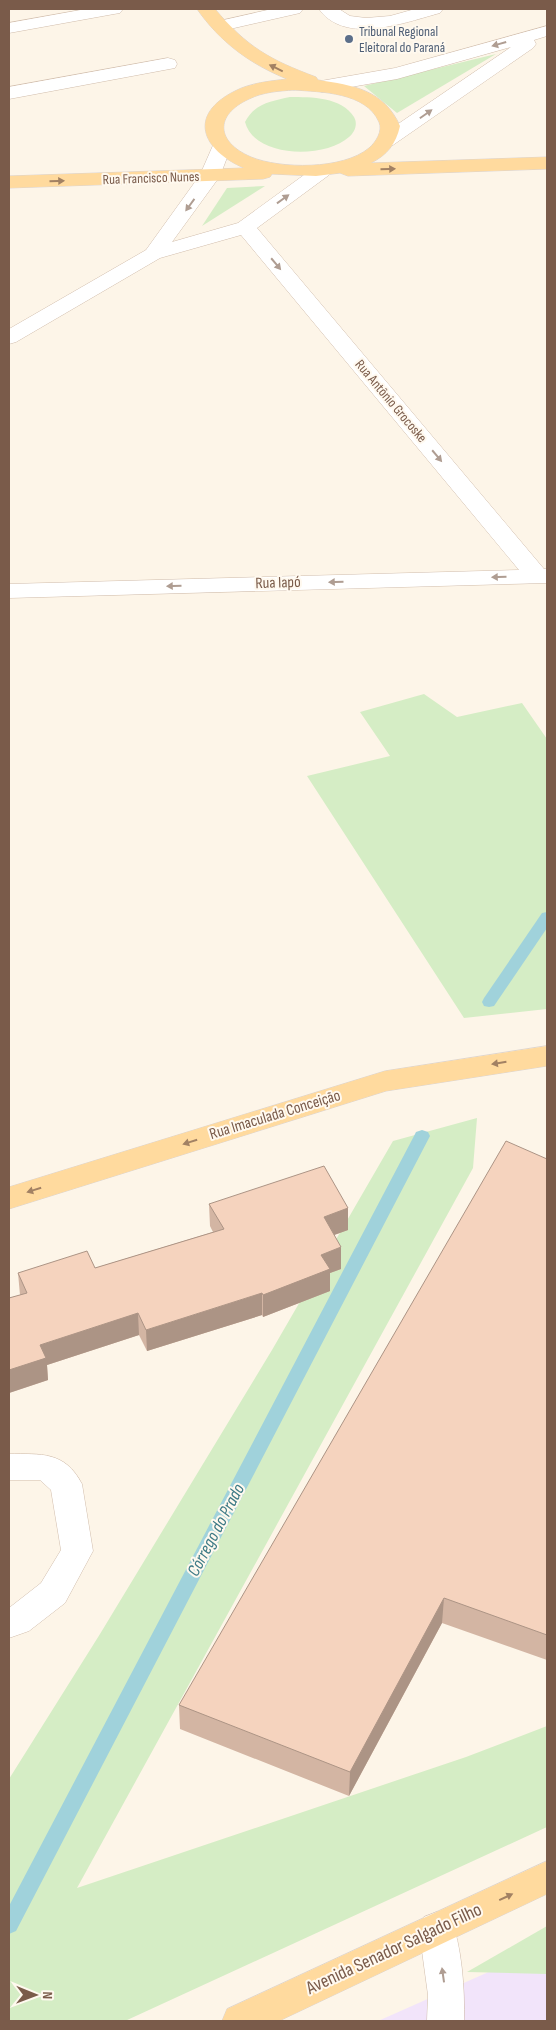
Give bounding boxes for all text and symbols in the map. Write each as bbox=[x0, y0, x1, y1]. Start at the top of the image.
place label: Tribunal Regional Eleitoral do Paraná bbox=[359, 23, 445, 56]
marker: Tribunal Regional Eleitoral do Paraná bbox=[343, 33, 355, 45]
one-way arrow bbox=[491, 41, 506, 49]
one-way arrow bbox=[269, 64, 284, 72]
one-way arrow bbox=[419, 109, 433, 119]
one-way arrow bbox=[380, 164, 396, 172]
street label: Rua Francisco Nunes bbox=[102, 168, 200, 188]
one-way arrow bbox=[50, 177, 66, 185]
one-way arrow bbox=[276, 194, 290, 204]
one-way arrow bbox=[185, 198, 195, 212]
one-way arrow bbox=[270, 258, 282, 270]
street label: Rua Antônio Grocoske bbox=[352, 356, 430, 446]
one-way arrow bbox=[431, 449, 442, 462]
street label: Rua Iapó bbox=[255, 573, 301, 593]
one-way arrow bbox=[490, 573, 506, 581]
one-way arrow bbox=[328, 578, 344, 586]
one-way arrow bbox=[165, 583, 181, 591]
one-way arrow bbox=[491, 1060, 507, 1068]
street label: Rua Imaculada Conceição bbox=[207, 1086, 343, 1144]
one-way arrow bbox=[182, 1138, 197, 1146]
one-way arrow bbox=[27, 1186, 42, 1194]
water label: Córrego do Prado bbox=[183, 1480, 249, 1580]
one-way arrow bbox=[499, 1892, 513, 1900]
street label: Avenida Senador Salgado Filho bbox=[302, 1898, 486, 2000]
one-way arrow bbox=[439, 1967, 447, 1983]
north arrow bbox=[10, 1970, 60, 2020]
text: N bbox=[39, 1991, 56, 1999]

